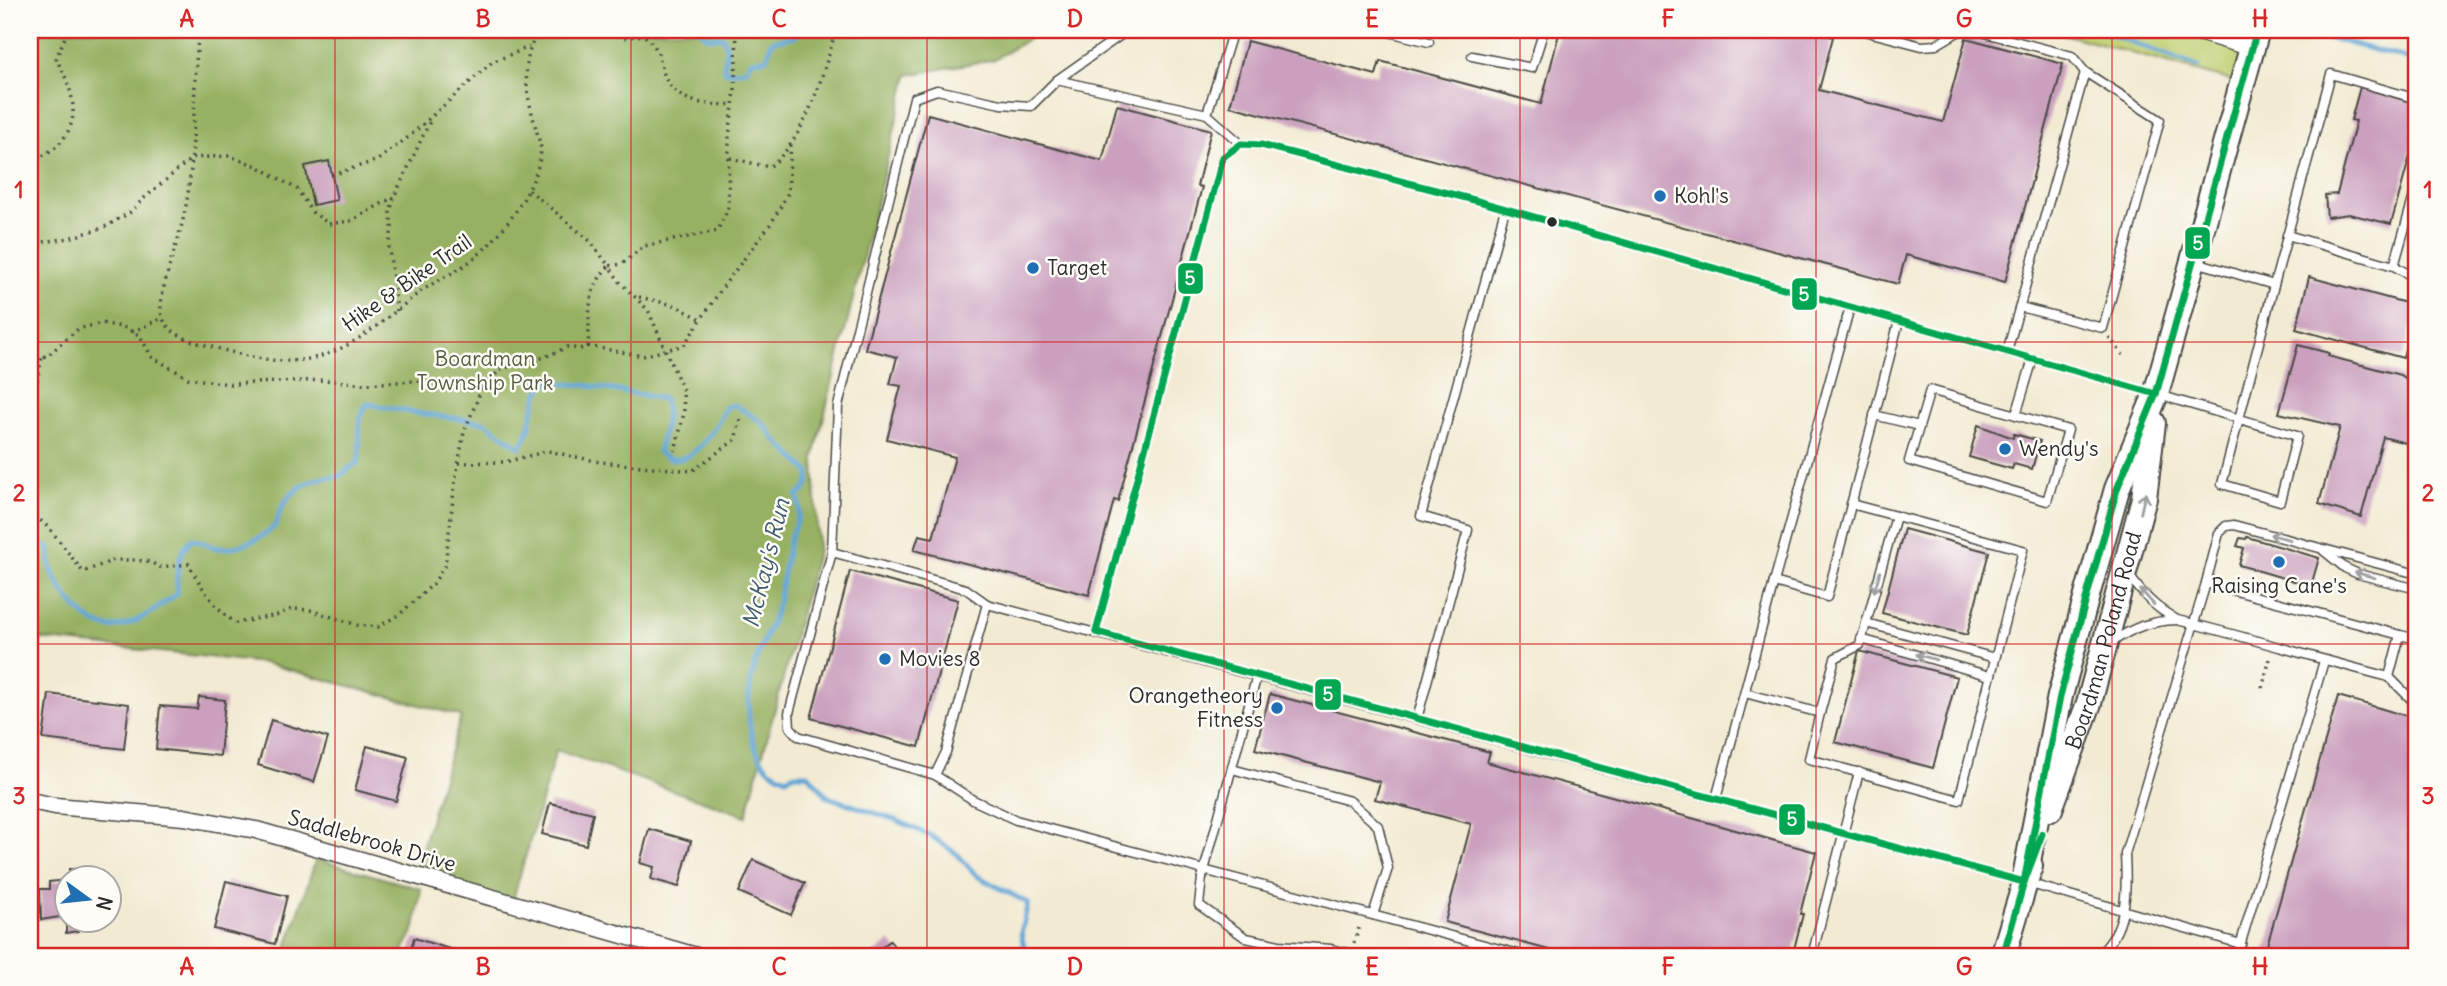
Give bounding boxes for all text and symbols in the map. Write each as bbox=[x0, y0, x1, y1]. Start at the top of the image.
text: A bbox=[180, 4, 195, 33]
text: B bbox=[475, 4, 491, 33]
text: C bbox=[771, 4, 787, 33]
text: D bbox=[1067, 4, 1083, 33]
text: E bbox=[1365, 4, 1379, 33]
text: F bbox=[1661, 4, 1675, 33]
text: G bbox=[1956, 4, 1972, 33]
text: H bbox=[2252, 4, 2268, 33]
text: 1 bbox=[14, 175, 24, 204]
text: 1 bbox=[2423, 175, 2433, 204]
place label: Kohl's bbox=[1674, 182, 1729, 209]
marker: Kohl's bbox=[1652, 188, 1668, 204]
unlabelled marker bbox=[1545, 215, 1559, 229]
line badge: 5 bbox=[2184, 226, 2211, 260]
street label: Hike & Bike Trail bbox=[337, 228, 477, 337]
text: 5 bbox=[2193, 231, 2204, 255]
place label: Target bbox=[1047, 254, 1107, 281]
marker: Target bbox=[1025, 260, 1041, 276]
line badge: 5 bbox=[1177, 262, 1204, 295]
text: 5 bbox=[1185, 266, 1196, 290]
line badge: 5 bbox=[1791, 277, 1818, 311]
text: 5 bbox=[1799, 282, 1810, 306]
park label: Boardman Township Park bbox=[417, 345, 553, 396]
place label: Wendy's bbox=[2019, 435, 2099, 462]
marker: Wendy's bbox=[1997, 441, 2013, 457]
text: 2 bbox=[13, 478, 26, 507]
text: 2 bbox=[2422, 478, 2435, 507]
one-way arrow bbox=[2136, 492, 2150, 515]
water label: McKay's Run bbox=[735, 495, 796, 630]
street label: Boardman Poland Road bbox=[2059, 529, 2147, 753]
one-way arrow bbox=[2269, 530, 2292, 543]
marker: Raising Cane's bbox=[2271, 554, 2287, 570]
one-way arrow bbox=[2354, 568, 2376, 581]
one-way arrow bbox=[1870, 571, 1883, 593]
place label: Raising Cane's bbox=[2211, 572, 2347, 599]
one-way arrow bbox=[2139, 588, 2155, 606]
place label: Movies 8 bbox=[899, 645, 981, 672]
one-way arrow bbox=[1915, 650, 1937, 663]
marker: Movies 8 bbox=[877, 651, 893, 667]
line badge: 5 bbox=[1314, 678, 1342, 711]
place label: Orangetheory Fitness bbox=[1128, 682, 1263, 733]
text: 5 bbox=[1323, 682, 1334, 706]
marker: Orangetheory Fitness bbox=[1269, 700, 1285, 716]
text: 3 bbox=[12, 781, 26, 810]
text: 3 bbox=[2421, 781, 2435, 810]
line badge: 5 bbox=[1778, 803, 1806, 836]
street label: Saddlebrook Drive bbox=[285, 804, 459, 877]
text: 5 bbox=[1787, 807, 1798, 831]
north arrow bbox=[52, 864, 122, 934]
text: N bbox=[91, 894, 118, 913]
text: A bbox=[180, 952, 195, 981]
text: B bbox=[475, 952, 491, 981]
text: C bbox=[771, 952, 787, 981]
text: D bbox=[1067, 952, 1083, 981]
text: E bbox=[1365, 952, 1379, 981]
text: F bbox=[1661, 952, 1675, 981]
text: G bbox=[1956, 952, 1972, 981]
text: H bbox=[2252, 952, 2268, 981]

